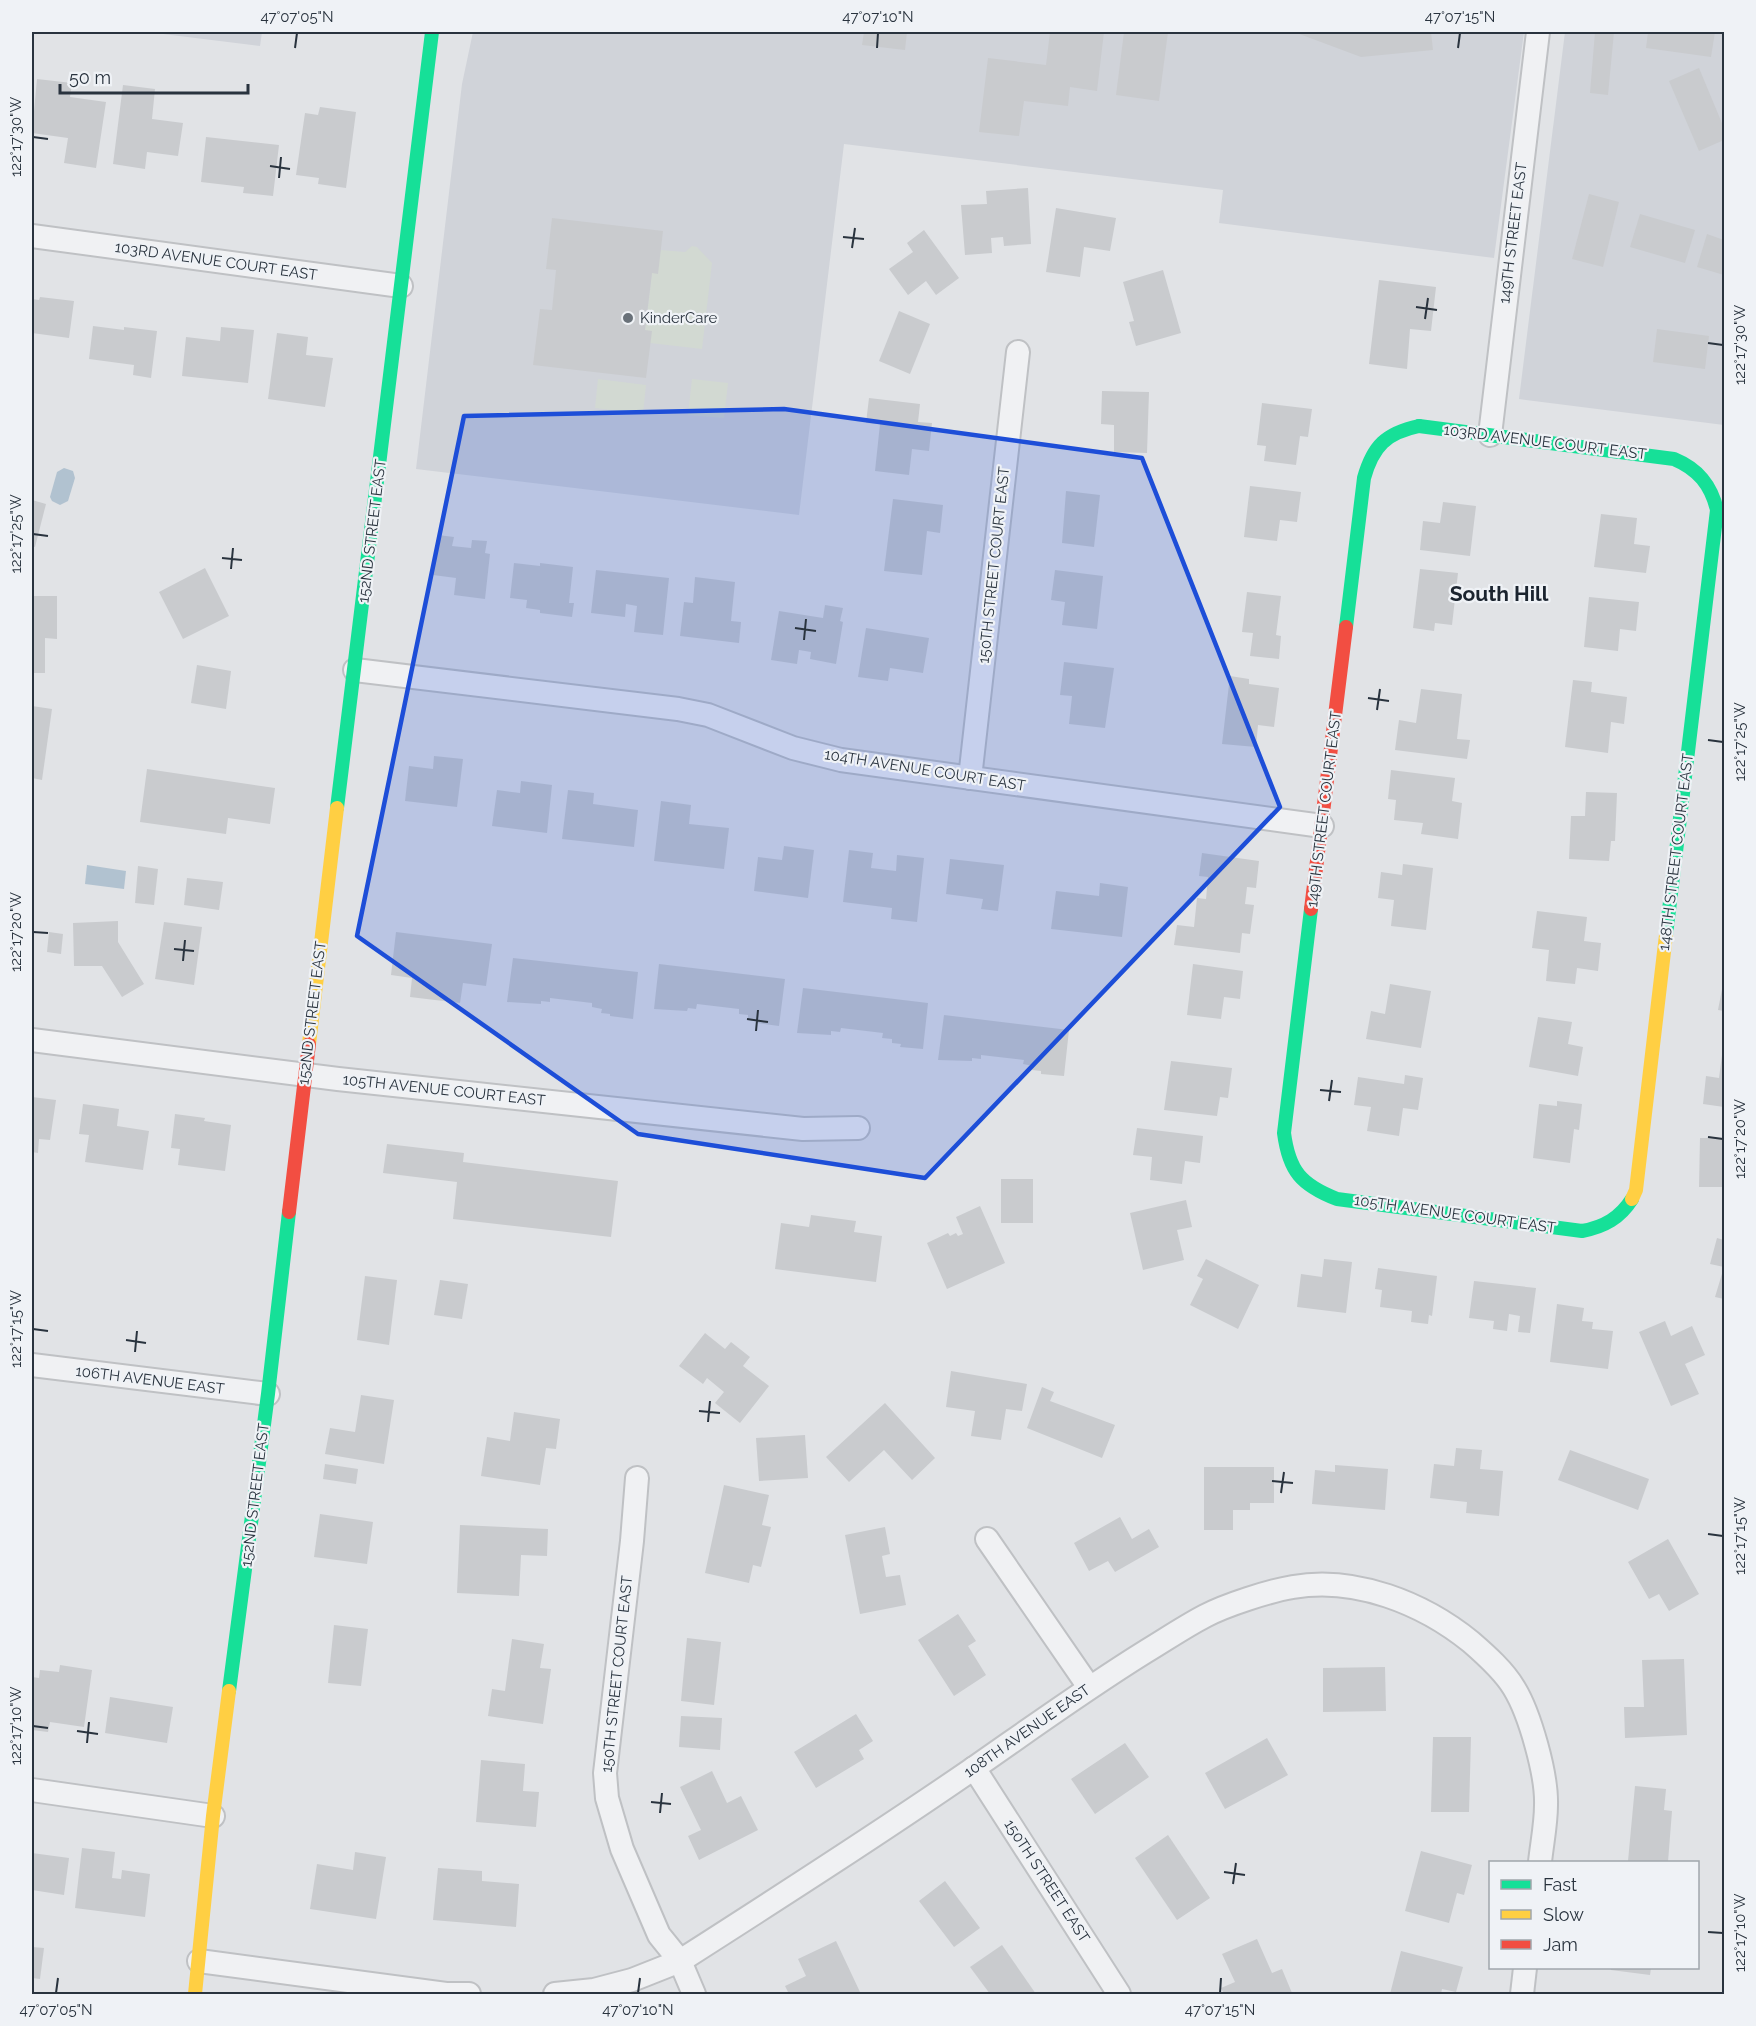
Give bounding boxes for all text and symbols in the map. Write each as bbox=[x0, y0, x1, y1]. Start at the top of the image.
text: 47°07'05"N bbox=[260, 8, 334, 26]
text: 47°07'10"N bbox=[842, 8, 914, 26]
text: 47°07'15"N bbox=[1425, 8, 1495, 26]
scale bar bbox=[60, 57, 248, 95]
text: 50 m bbox=[69, 67, 111, 88]
text: 122°17'30"W bbox=[7, 97, 25, 177]
street label: 149TH STREET EAST bbox=[1495, 161, 1531, 305]
street label: 103RD AVENUE COURT EAST bbox=[114, 238, 318, 284]
text: 122°17'30"W bbox=[1731, 305, 1749, 385]
place label: KinderCare bbox=[640, 309, 718, 327]
marker: KinderCare bbox=[621, 311, 635, 325]
street label: 103RD AVENUE COURT EAST bbox=[1443, 421, 1647, 463]
street label: 152ND STREET EAST bbox=[354, 458, 390, 604]
street label: 150TH STREET COURT EAST bbox=[975, 466, 1013, 664]
text: 122°17'25"W bbox=[7, 494, 25, 574]
district label: South Hill bbox=[1450, 581, 1549, 606]
text: 122°17'25"W bbox=[1731, 702, 1749, 782]
street label: 149TH STREET COURT EAST bbox=[1303, 710, 1345, 908]
street label: 104TH AVENUE COURT EAST bbox=[823, 745, 1027, 795]
street label: 148TH STREET COURT EAST bbox=[1655, 752, 1697, 952]
text: 122°17'20"W bbox=[7, 892, 25, 972]
street label: 152ND STREET EAST bbox=[294, 940, 330, 1086]
street label: 105TH AVENUE COURT EAST bbox=[342, 1070, 546, 1110]
text: 122°17'20"W bbox=[1731, 1099, 1749, 1179]
street label: 105TH AVENUE COURT EAST bbox=[1353, 1191, 1557, 1237]
text: 122°17'15"W bbox=[7, 1290, 25, 1368]
street label: 106TH AVENUE EAST bbox=[74, 1362, 226, 1398]
street label: 152ND STREET EAST bbox=[237, 1422, 273, 1568]
text: 122°17'15"W bbox=[1731, 1497, 1749, 1575]
street label: 150TH STREET COURT EAST bbox=[598, 1575, 636, 1773]
street label: 108TH AVENUE EAST bbox=[960, 1681, 1094, 1781]
text: 122°17'10"W bbox=[7, 1686, 25, 1765]
street label: 150TH STREET EAST bbox=[1000, 1816, 1094, 1946]
legend bbox=[1489, 1861, 1699, 1969]
text: Fast bbox=[1543, 1874, 1577, 1895]
text: 122°17'10"W bbox=[1731, 1893, 1749, 1972]
text: Slow bbox=[1543, 1904, 1584, 1925]
text: Jam bbox=[1543, 1934, 1578, 1955]
text: 47°07'05"N bbox=[19, 2001, 93, 2019]
text: 47°07'10"N bbox=[602, 2001, 674, 2019]
text: 47°07'15"N bbox=[1185, 2001, 1255, 2019]

